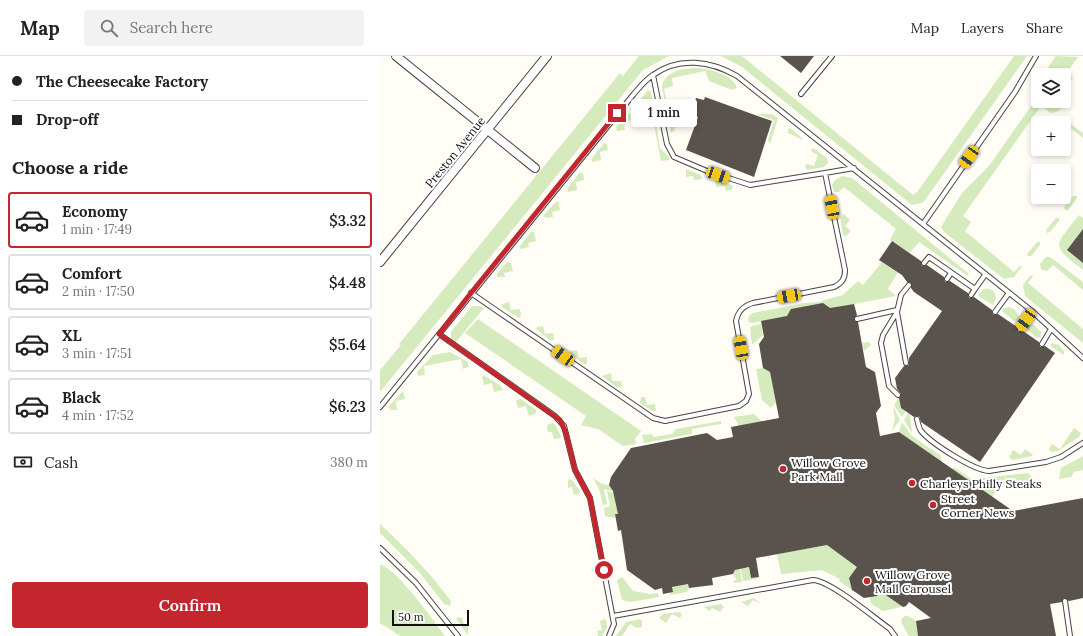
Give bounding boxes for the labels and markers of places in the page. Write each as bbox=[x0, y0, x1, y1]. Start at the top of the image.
place label: Willow Grove Park Mall bbox=[791, 455, 867, 484]
marker: Willow Grove Park Mall bbox=[778, 464, 788, 474]
place label: Charleys Philly Steaks bbox=[920, 476, 1042, 491]
marker: Charleys Philly Steaks bbox=[907, 478, 917, 488]
place label: Street Corner News bbox=[941, 491, 1015, 520]
marker: Street Corner News bbox=[928, 500, 938, 510]
place label: Willow Grove Mall Carousel bbox=[875, 567, 951, 596]
marker: Willow Grove Mall Carousel bbox=[862, 576, 872, 586]

